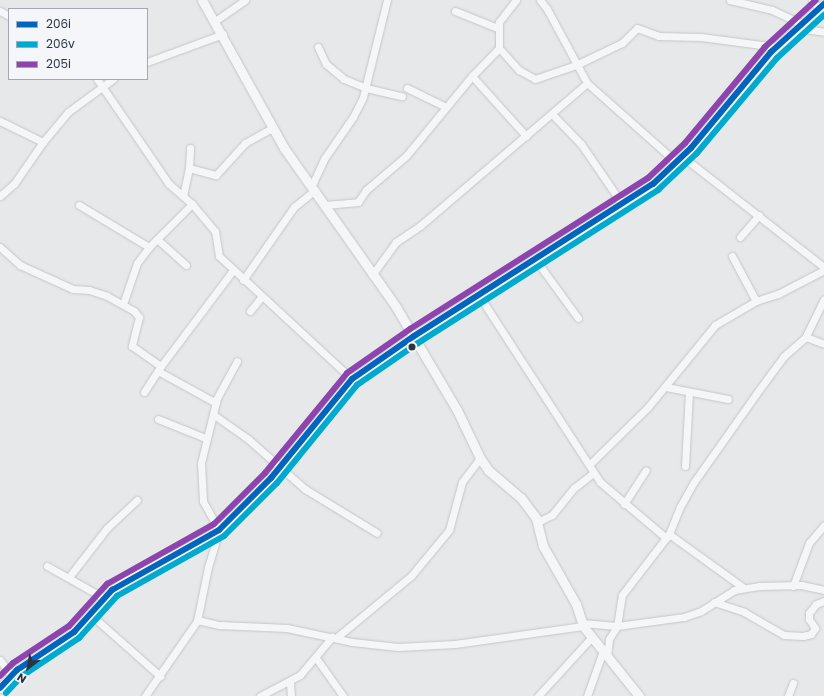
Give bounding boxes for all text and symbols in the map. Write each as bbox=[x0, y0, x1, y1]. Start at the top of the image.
legend bbox=[8, 8, 148, 80]
text: 206i bbox=[46, 15, 71, 32]
text: 206v bbox=[46, 35, 75, 52]
text: 205i bbox=[46, 55, 71, 72]
unlabelled marker bbox=[407, 342, 417, 352]
north arrow bbox=[8, 648, 48, 688]
text: N bbox=[14, 669, 29, 687]

